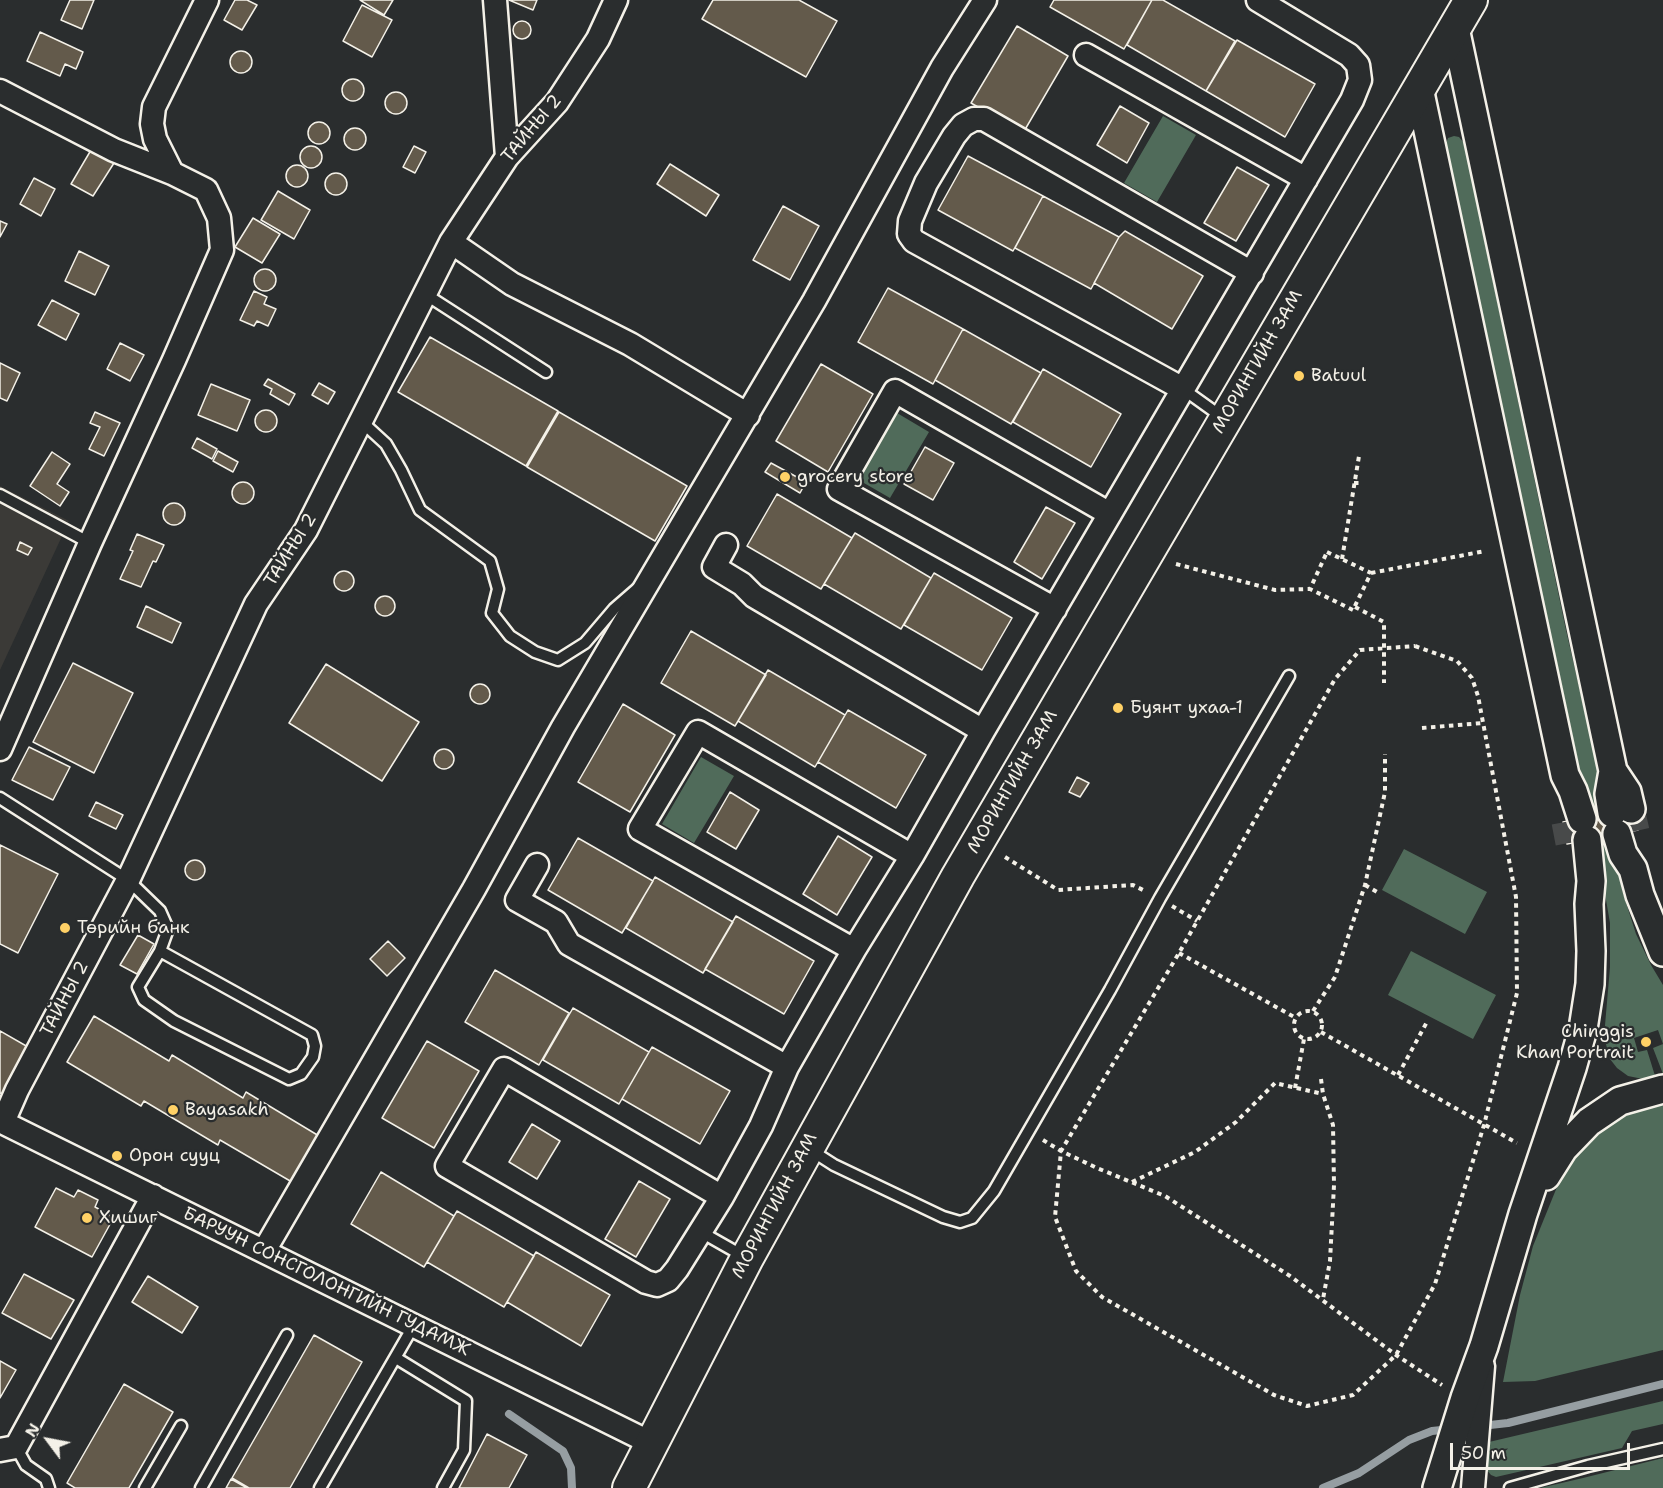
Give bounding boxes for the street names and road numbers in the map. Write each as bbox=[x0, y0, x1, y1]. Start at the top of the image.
street label: ТАЙНЫ 2 bbox=[497, 91, 567, 167]
street label: МОРИНГИЙН ЗАМ bbox=[1208, 287, 1308, 437]
street label: ТАЙНЫ 2 bbox=[260, 509, 322, 591]
street label: МОРИНГИЙН ЗАМ bbox=[963, 707, 1063, 857]
street label: ТАЙНЫ 2 bbox=[36, 958, 94, 1040]
street label: МОРИНГИЙН ЗАМ bbox=[727, 1129, 823, 1283]
street label: БАРУУН СОНСГОЛОНГИЙН ГУДАМЖ bbox=[179, 1203, 473, 1361]

